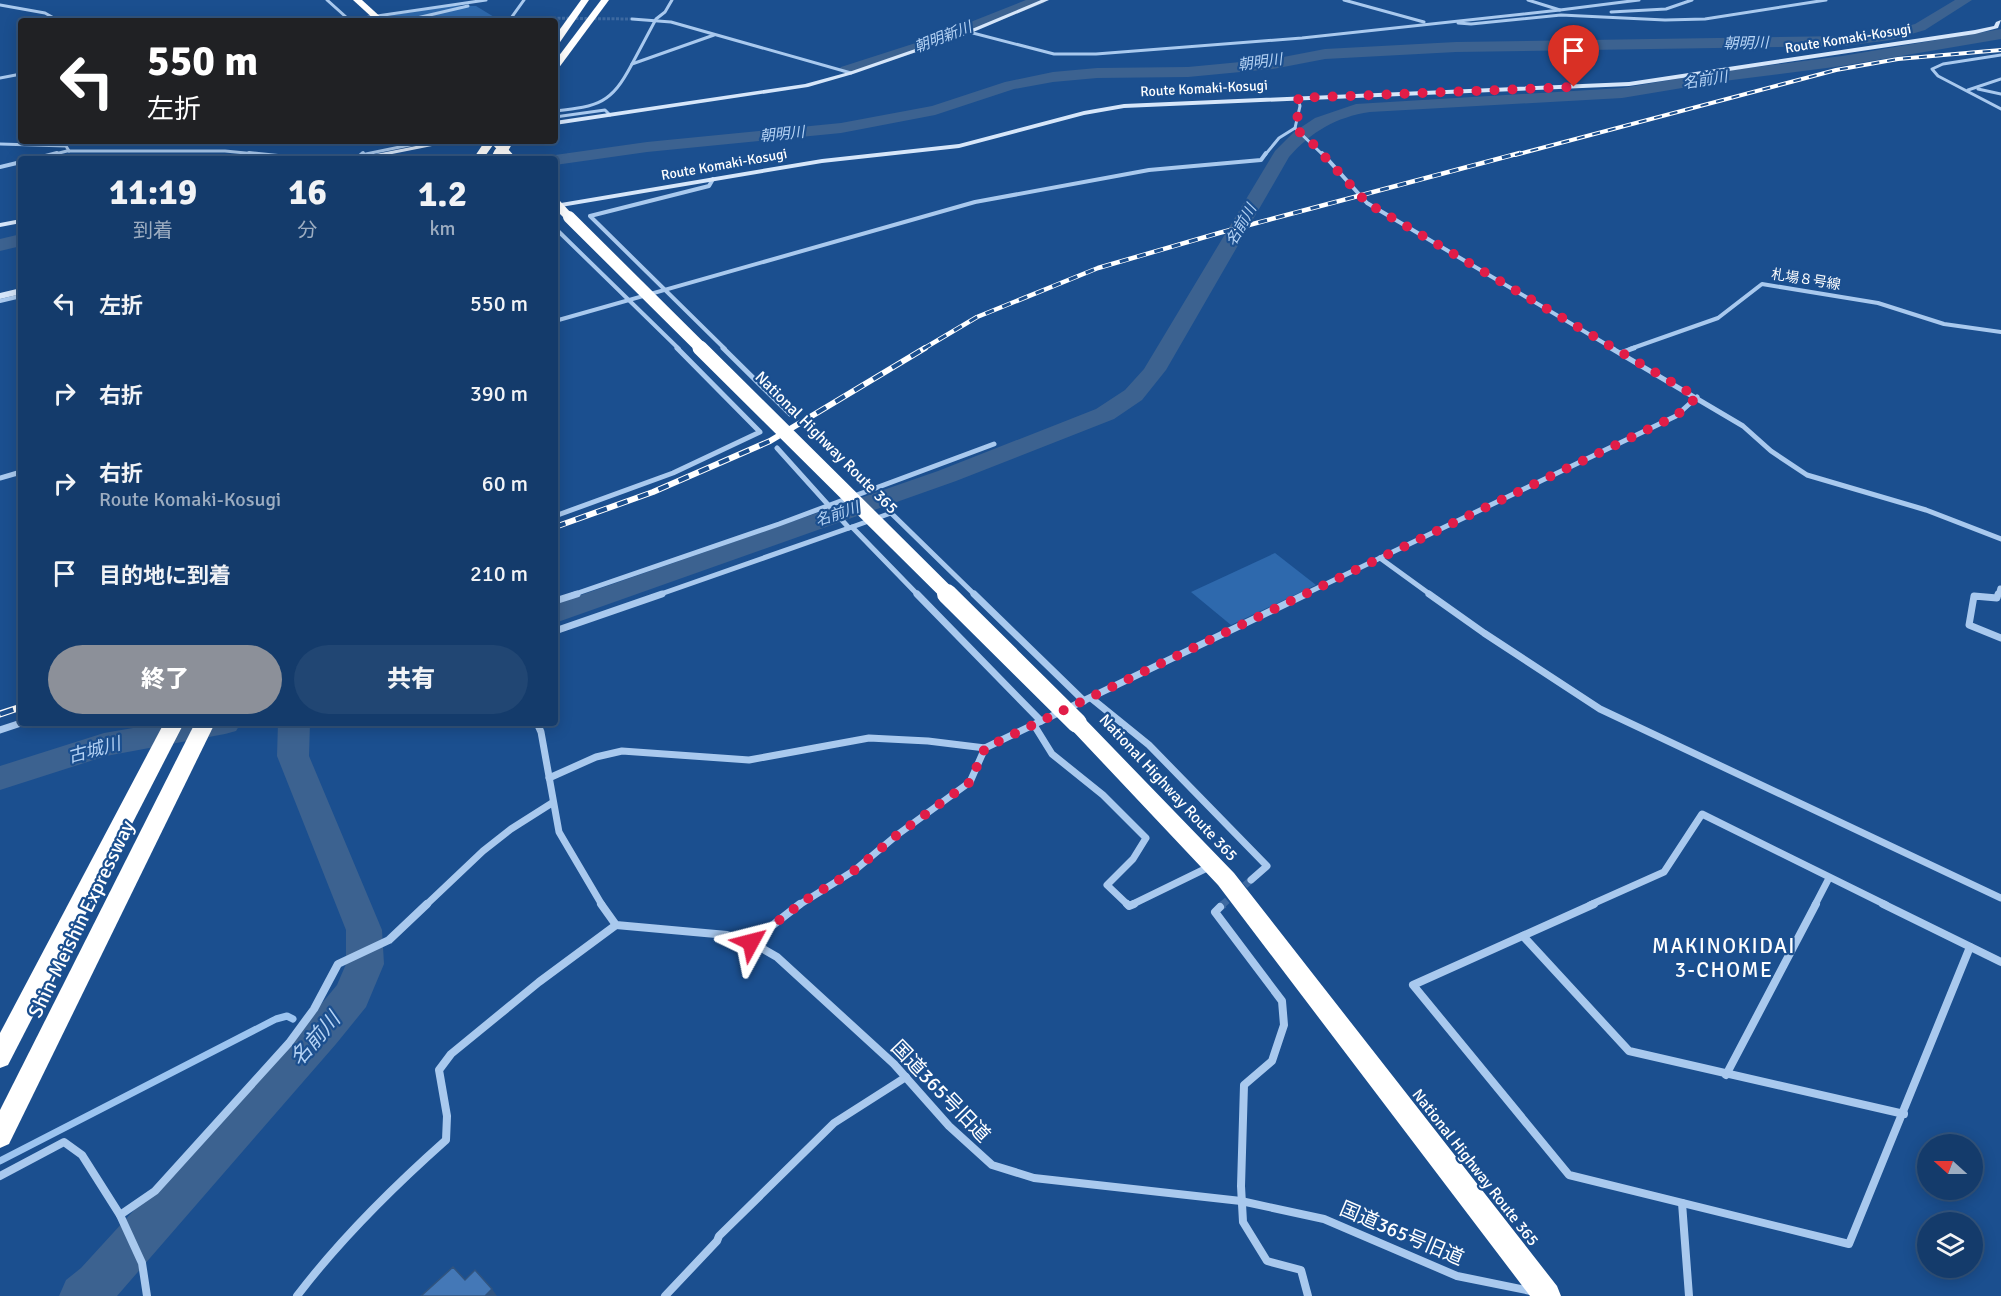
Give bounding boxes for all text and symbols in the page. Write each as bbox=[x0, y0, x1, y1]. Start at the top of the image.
water label: 朝明新川 bbox=[912, 17, 976, 56]
street label: Route Komaki-Kosugi bbox=[1784, 20, 1912, 57]
pin bbox=[1548, 25, 1599, 87]
icon: arrive bbox=[1557, 34, 1590, 67]
water label: 朝明川 bbox=[1723, 34, 1771, 52]
text: 550 m bbox=[147, 36, 258, 87]
icon: left bbox=[48, 42, 126, 120]
water label: 朝明川 bbox=[1236, 50, 1286, 74]
water label: 名前川 bbox=[1681, 67, 1731, 92]
street label: Route Komaki-Kosugi bbox=[1140, 77, 1268, 100]
text: 左折 bbox=[147, 93, 201, 126]
water label: 朝明川 bbox=[759, 122, 807, 145]
street label: Route Komaki-Kosugi bbox=[660, 145, 788, 184]
text: 11:19 bbox=[109, 170, 197, 215]
text: 16 bbox=[288, 170, 327, 215]
text: 1.2 bbox=[418, 172, 467, 217]
water label: 名前川 bbox=[1222, 199, 1261, 249]
text: km bbox=[430, 216, 455, 241]
text: 到着 bbox=[133, 218, 173, 243]
text: 分 bbox=[298, 218, 318, 243]
street label: 札場８号線 bbox=[1770, 266, 1842, 293]
icon: left bbox=[48, 287, 81, 320]
text: 550 m bbox=[470, 290, 528, 317]
text: 左折 bbox=[99, 292, 143, 319]
street label: National Highway Route 365 bbox=[751, 367, 902, 518]
icon: right bbox=[48, 377, 81, 410]
text: 390 m bbox=[470, 380, 528, 407]
text: 右折 bbox=[99, 382, 143, 409]
text: 右折 bbox=[99, 460, 143, 487]
icon: right bbox=[48, 467, 81, 500]
text: 60 m bbox=[482, 470, 528, 497]
text: Route Komaki-Kosugi bbox=[99, 487, 281, 512]
water label: 名前川 bbox=[813, 498, 863, 530]
icon: arrive bbox=[48, 557, 81, 590]
text: 210 m bbox=[470, 560, 528, 587]
text: 目的地に到着 bbox=[99, 562, 231, 589]
button: 終了 bbox=[48, 645, 282, 714]
button: 共有 bbox=[294, 645, 528, 714]
street label: National Highway Route 365 bbox=[1095, 710, 1242, 865]
water label: 古城川 bbox=[65, 732, 125, 768]
street label: Shin-Meishin Expressway bbox=[23, 816, 140, 1022]
position arrow bbox=[719, 910, 783, 974]
district label: MAKINOKIDAI 3-CHOME bbox=[1652, 933, 1796, 983]
water label: 名前川 bbox=[285, 1005, 347, 1071]
street label: 国道365号旧道 bbox=[886, 1035, 996, 1148]
street label: National Highway Route 365 bbox=[1408, 1085, 1543, 1250]
north arrow bbox=[1917, 1134, 1983, 1200]
map controls bbox=[1917, 1134, 1983, 1278]
street label: 国道365号旧道 bbox=[1336, 1196, 1468, 1271]
button: layers bbox=[1917, 1212, 1983, 1278]

